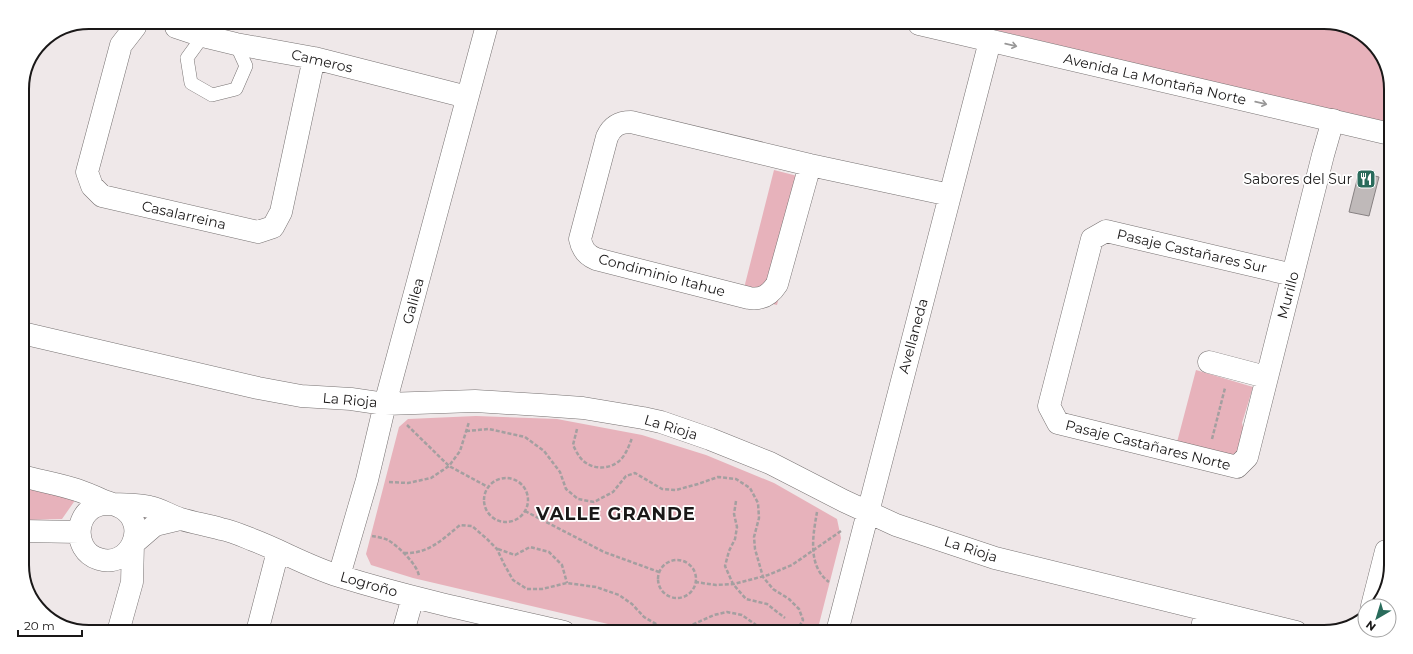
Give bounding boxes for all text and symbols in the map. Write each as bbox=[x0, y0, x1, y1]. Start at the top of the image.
one-way arrow bbox=[1004, 42, 1017, 50]
street label: Cameros bbox=[290, 45, 355, 77]
street label: Avenida La Montaña Norte bbox=[1062, 49, 1248, 109]
one-way arrow bbox=[1254, 100, 1267, 108]
restaurant icon: Sabores del Sur bbox=[1355, 168, 1377, 190]
place label: Sabores del Sur bbox=[1243, 170, 1352, 188]
street label: Casalarreina bbox=[140, 197, 228, 233]
street label: Pasaje Castañares Sur bbox=[1115, 225, 1269, 277]
street label: Condiminio Itahue bbox=[597, 249, 727, 301]
street label: Murillo bbox=[1273, 269, 1303, 321]
street label: Galilea bbox=[398, 276, 428, 326]
street label: Avellaneda bbox=[894, 296, 932, 376]
street label: La Rioja bbox=[322, 389, 378, 411]
street label: La Rioja bbox=[642, 410, 700, 444]
street label: Pasaje Castañares Norte bbox=[1063, 416, 1233, 474]
district label: VALLE GRANDE bbox=[535, 503, 696, 525]
street label: La Rioja bbox=[942, 532, 1000, 566]
street label: Logroño bbox=[338, 567, 400, 601]
north arrow bbox=[1357, 598, 1397, 638]
scale bar bbox=[18, 612, 82, 638]
text: 20 m bbox=[24, 618, 55, 633]
text: N bbox=[1363, 618, 1379, 634]

